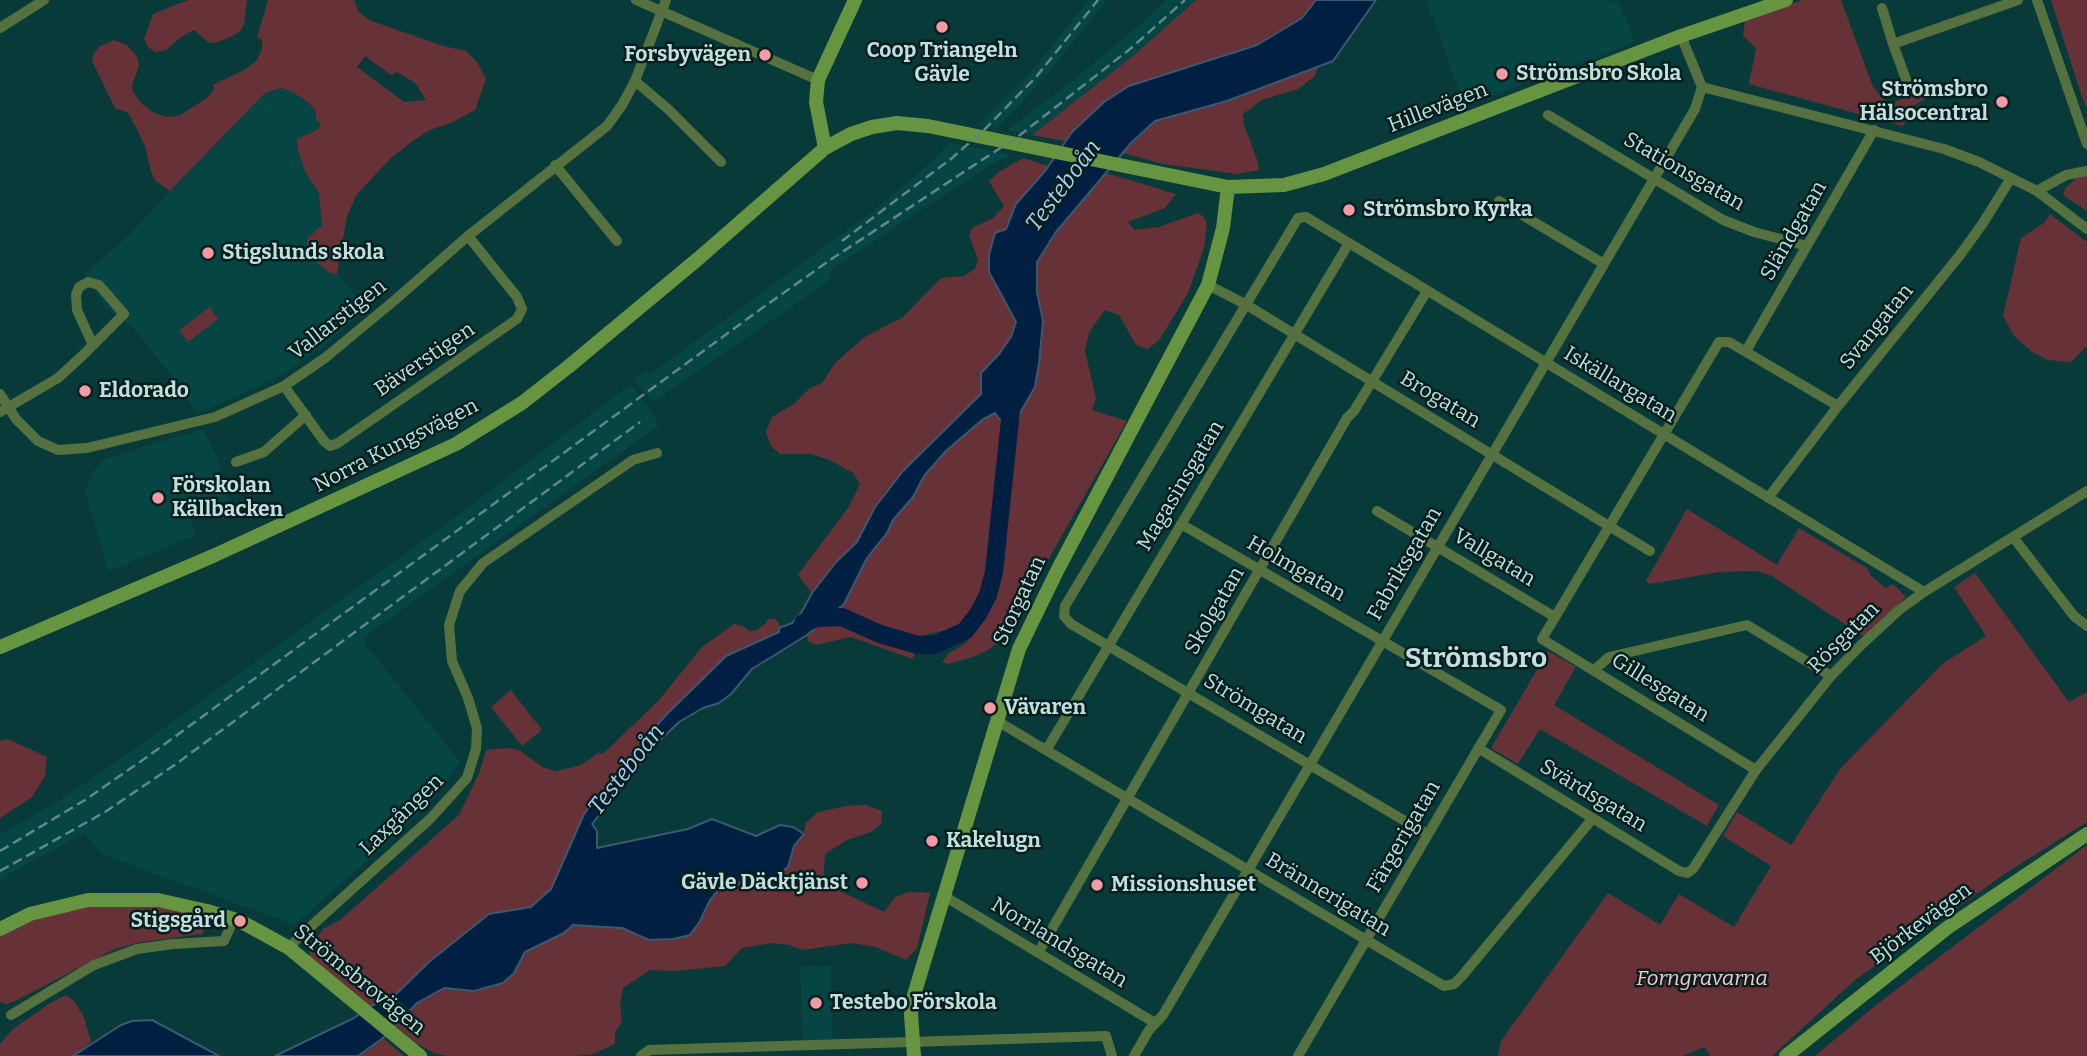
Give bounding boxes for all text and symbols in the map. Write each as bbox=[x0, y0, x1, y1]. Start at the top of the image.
marker: Coop Triangeln Gävle bbox=[934, 19, 950, 35]
place label: Coop Triangeln Gävle bbox=[866, 38, 1018, 88]
place label: Forsbyvägen bbox=[624, 42, 751, 68]
marker: Forsbyvägen bbox=[757, 47, 773, 63]
place label: Strömsbro Skola bbox=[1516, 61, 1681, 87]
marker: Strömsbro Skola bbox=[1494, 66, 1510, 82]
place label: Strömsbro Hälsocentral bbox=[1860, 77, 1988, 127]
street label: Hillevägen bbox=[1385, 78, 1491, 138]
marker: Strömsbro Hälsocentral bbox=[1994, 94, 2010, 110]
street label: Stationsgatan bbox=[1619, 127, 1749, 217]
water label: Testeboån bbox=[1021, 135, 1107, 237]
street label: Sländgatan bbox=[1755, 177, 1833, 285]
place label: Strömsbro Kyrka bbox=[1363, 197, 1533, 223]
marker: Strömsbro Kyrka bbox=[1341, 202, 1357, 218]
place label: Stigslunds skola bbox=[222, 240, 384, 266]
marker: Stigslunds skola bbox=[200, 245, 216, 261]
street label: Vallarstigen bbox=[284, 274, 392, 366]
street label: Svangatan bbox=[1835, 279, 1919, 375]
street label: Bäverstigen bbox=[370, 317, 480, 403]
street label: Iskällargatan bbox=[1559, 341, 1681, 429]
street label: Brogatan bbox=[1395, 366, 1485, 434]
place label: Eldorado bbox=[99, 378, 189, 404]
marker: Eldorado bbox=[77, 383, 93, 399]
street label: Norra Kungsvägen bbox=[309, 394, 483, 498]
street label: Magasinsgatan bbox=[1132, 416, 1230, 556]
place label: Förskolan Källbacken bbox=[172, 473, 283, 523]
marker: Förskolan Källbacken bbox=[150, 490, 166, 506]
street label: Fabriksgatan bbox=[1362, 503, 1448, 625]
street label: Vallgatan bbox=[1448, 524, 1540, 592]
street label: Holmgatan bbox=[1242, 531, 1350, 607]
street label: Storgatan bbox=[988, 552, 1052, 650]
street label: Skolgatan bbox=[1180, 563, 1250, 659]
street label: Rösgatan bbox=[1803, 597, 1885, 679]
district label: Strömsbro bbox=[1405, 642, 1547, 676]
street label: Gillesgatan bbox=[1606, 648, 1714, 728]
street label: Strömgatan bbox=[1199, 668, 1311, 750]
place label: Vävaren bbox=[1004, 695, 1086, 721]
marker: Vävaren bbox=[982, 700, 998, 716]
water label: Testeboån bbox=[583, 719, 671, 821]
street label: Svärdsgatan bbox=[1535, 754, 1651, 838]
street label: Laxgången bbox=[355, 769, 449, 861]
street label: Färgerigatan bbox=[1362, 777, 1446, 897]
place label: Kakelugn bbox=[946, 828, 1041, 854]
marker: Kakelugn bbox=[924, 833, 940, 849]
street label: Brännerigatan bbox=[1261, 848, 1395, 942]
place label: Gävle Däcktjänst bbox=[681, 870, 848, 896]
place label: Missionshuset bbox=[1111, 872, 1256, 898]
marker: Gävle Däcktjänst bbox=[854, 875, 870, 891]
marker: Missionshuset bbox=[1089, 877, 1105, 893]
street label: Björkevägen bbox=[1865, 878, 1977, 970]
street label: Norrlandsgatan bbox=[986, 892, 1132, 994]
place label: Stigsgård bbox=[131, 908, 226, 934]
marker: Stigsgård bbox=[232, 913, 248, 929]
street label: Strömsbrovägen bbox=[288, 919, 430, 1041]
park label: Forngravarna bbox=[1636, 966, 1768, 992]
place label: Testebo Förskola bbox=[830, 990, 997, 1016]
marker: Testebo Förskola bbox=[808, 995, 824, 1011]

